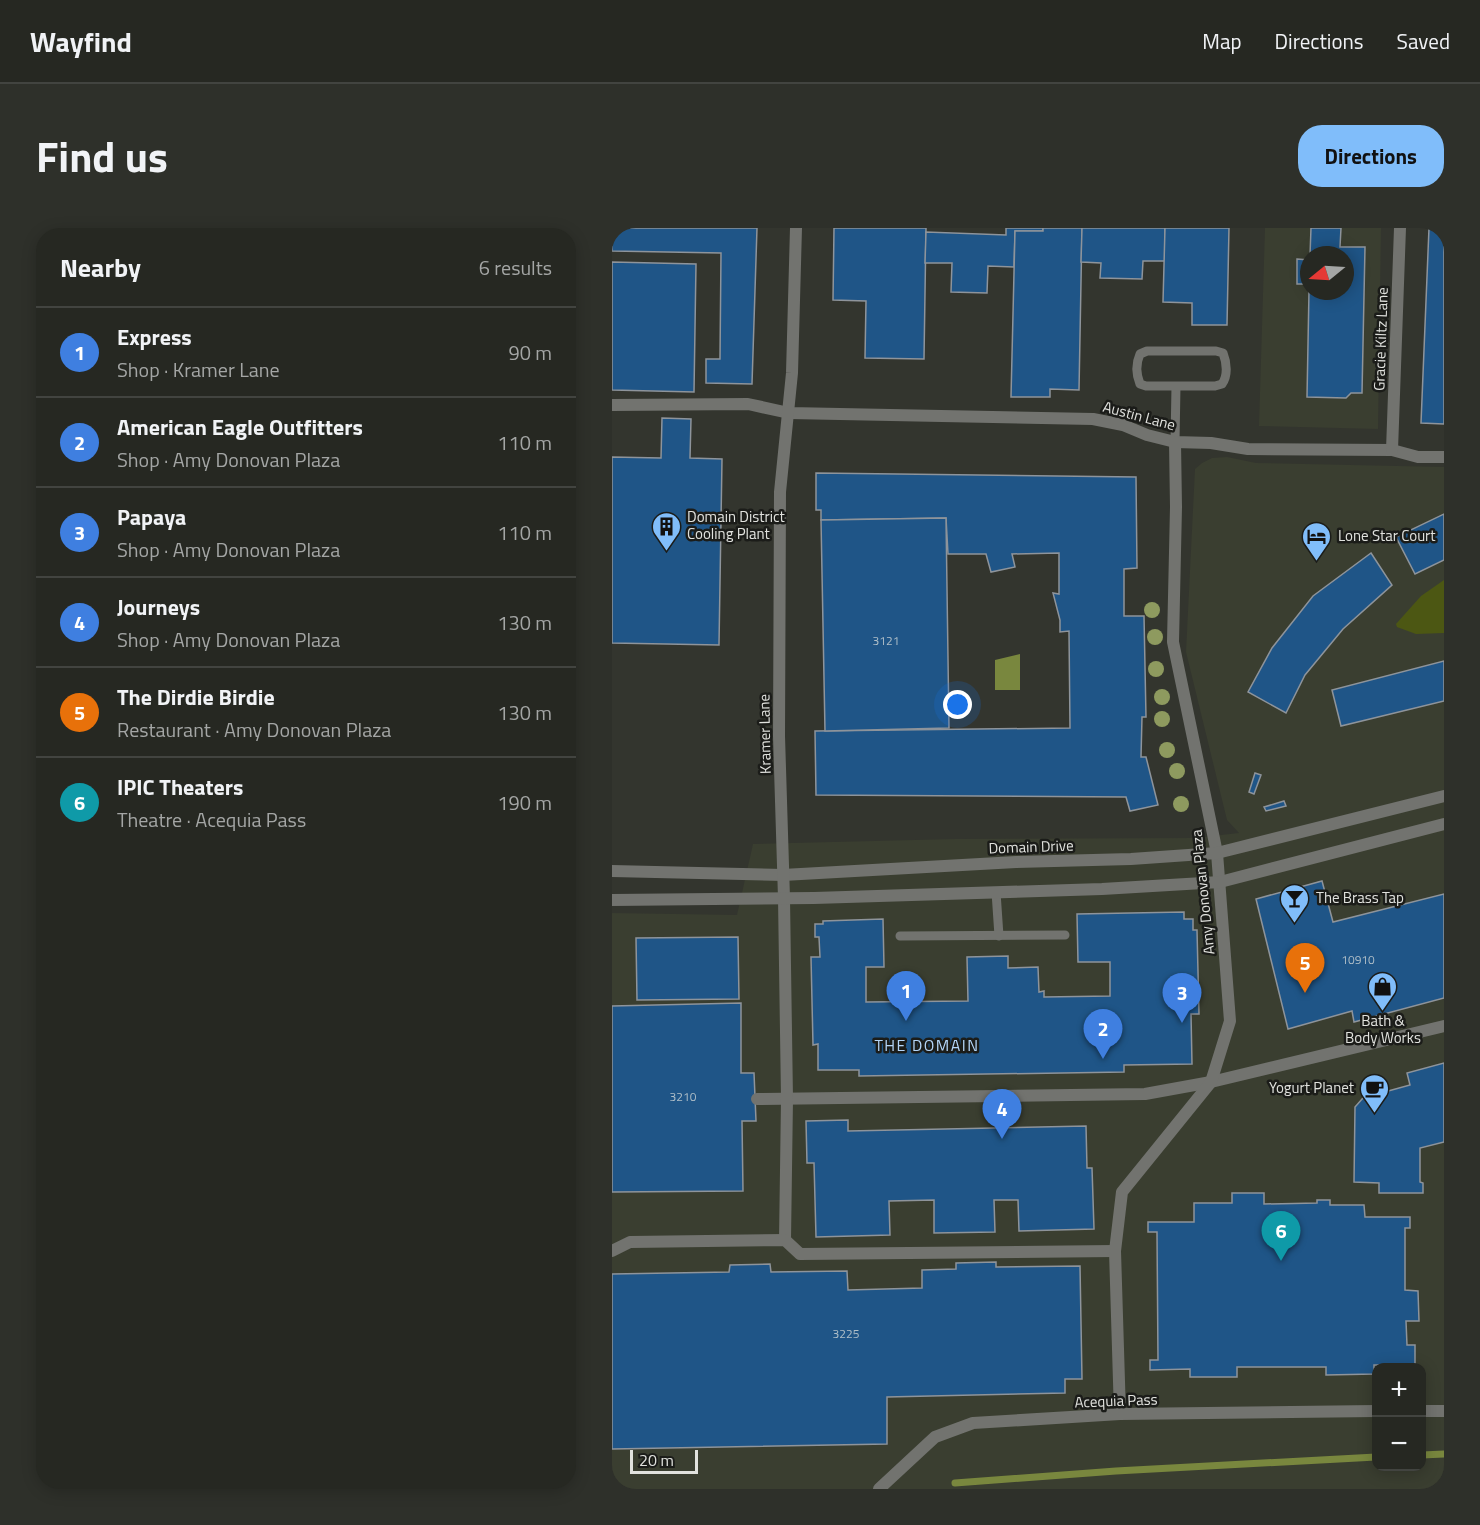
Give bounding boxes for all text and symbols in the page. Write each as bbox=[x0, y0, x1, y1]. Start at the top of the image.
text: Wayfind bbox=[30, 20, 132, 63]
text: Map bbox=[1202, 25, 1242, 57]
text: Directions bbox=[1275, 25, 1364, 57]
text: Saved bbox=[1397, 25, 1450, 57]
text: Find us bbox=[36, 124, 168, 188]
button: Directions bbox=[1298, 125, 1444, 187]
north arrow bbox=[1300, 246, 1354, 300]
text: Nearby bbox=[60, 248, 141, 287]
text: 6 results bbox=[479, 252, 552, 283]
street label: Gracie Kiltz Lane bbox=[1367, 287, 1394, 391]
text: Express bbox=[117, 320, 192, 354]
text: 1 bbox=[74, 337, 85, 368]
text: 90 m bbox=[508, 337, 552, 368]
text: Shop · Kramer Lane bbox=[117, 354, 280, 385]
street label: Austin Lane bbox=[1100, 395, 1178, 436]
text: American Eagle Outfitters bbox=[117, 410, 363, 444]
text: 2 bbox=[74, 427, 85, 458]
text: 110 m bbox=[497, 427, 552, 458]
text: Shop · Amy Donovan Plaza bbox=[117, 444, 340, 475]
text: Papaya bbox=[117, 500, 186, 534]
place label: Domain District Cooling Plant bbox=[687, 505, 786, 545]
building icon: Domain District Cooling Plant bbox=[650, 510, 682, 552]
text: 3 bbox=[74, 517, 85, 548]
text: 110 m bbox=[497, 517, 552, 548]
hotel icon: Lone Star Court bbox=[1301, 520, 1333, 562]
place label: Lone Star Court bbox=[1338, 524, 1436, 547]
text: Shop · Amy Donovan Plaza bbox=[117, 534, 340, 565]
text: Journeys bbox=[117, 590, 200, 624]
text: 4 bbox=[74, 607, 85, 638]
text: 130 m bbox=[497, 607, 552, 638]
text: Shop · Amy Donovan Plaza bbox=[117, 624, 340, 655]
house number: 3121 bbox=[873, 631, 899, 650]
text: The Dirdie Birdie bbox=[117, 680, 275, 714]
your location bbox=[943, 690, 972, 719]
street label: Kramer Lane bbox=[752, 694, 777, 774]
text: 5 bbox=[74, 697, 85, 728]
text: 130 m bbox=[497, 697, 552, 728]
text: Restaurant · Amy Donovan Plaza bbox=[117, 714, 391, 745]
text: IPIC Theaters bbox=[117, 770, 243, 804]
text: 6 bbox=[74, 787, 85, 818]
text: 190 m bbox=[497, 787, 552, 818]
text: Theatre · Acequia Pass bbox=[117, 804, 306, 835]
street label: Amy Donovan Plaza bbox=[1184, 828, 1221, 956]
street label: Domain Drive bbox=[988, 834, 1074, 859]
bar icon: The Brass Tap bbox=[1279, 882, 1311, 924]
place label: The Brass Tap bbox=[1316, 886, 1404, 909]
pin: 5 bbox=[1286, 944, 1324, 993]
house number: 10910 bbox=[1341, 950, 1375, 969]
shop icon: Bath & Body Works bbox=[1367, 970, 1399, 1012]
pin: 1 bbox=[886, 972, 926, 1021]
pin: 3 bbox=[1162, 974, 1202, 1023]
place label: Bath & Body Works bbox=[1345, 1009, 1421, 1049]
pin: 2 bbox=[1084, 1010, 1122, 1059]
district label: THE DOMAIN bbox=[874, 1033, 980, 1057]
cafe icon: Yogurt Planet bbox=[1359, 1072, 1391, 1114]
place label: Yogurt Planet bbox=[1269, 1076, 1355, 1099]
house number: 3210 bbox=[670, 1087, 697, 1106]
pin: 4 bbox=[982, 1090, 1022, 1139]
pin: 6 bbox=[1262, 1212, 1300, 1261]
house number: 3225 bbox=[833, 1324, 860, 1343]
map controls bbox=[1372, 1363, 1426, 1471]
button: + bbox=[1372, 1363, 1426, 1417]
street label: Acequia Pass bbox=[1074, 1388, 1158, 1413]
button: − bbox=[1372, 1417, 1426, 1471]
scale bar bbox=[630, 1447, 698, 1474]
text: 20 m bbox=[639, 1448, 674, 1472]

